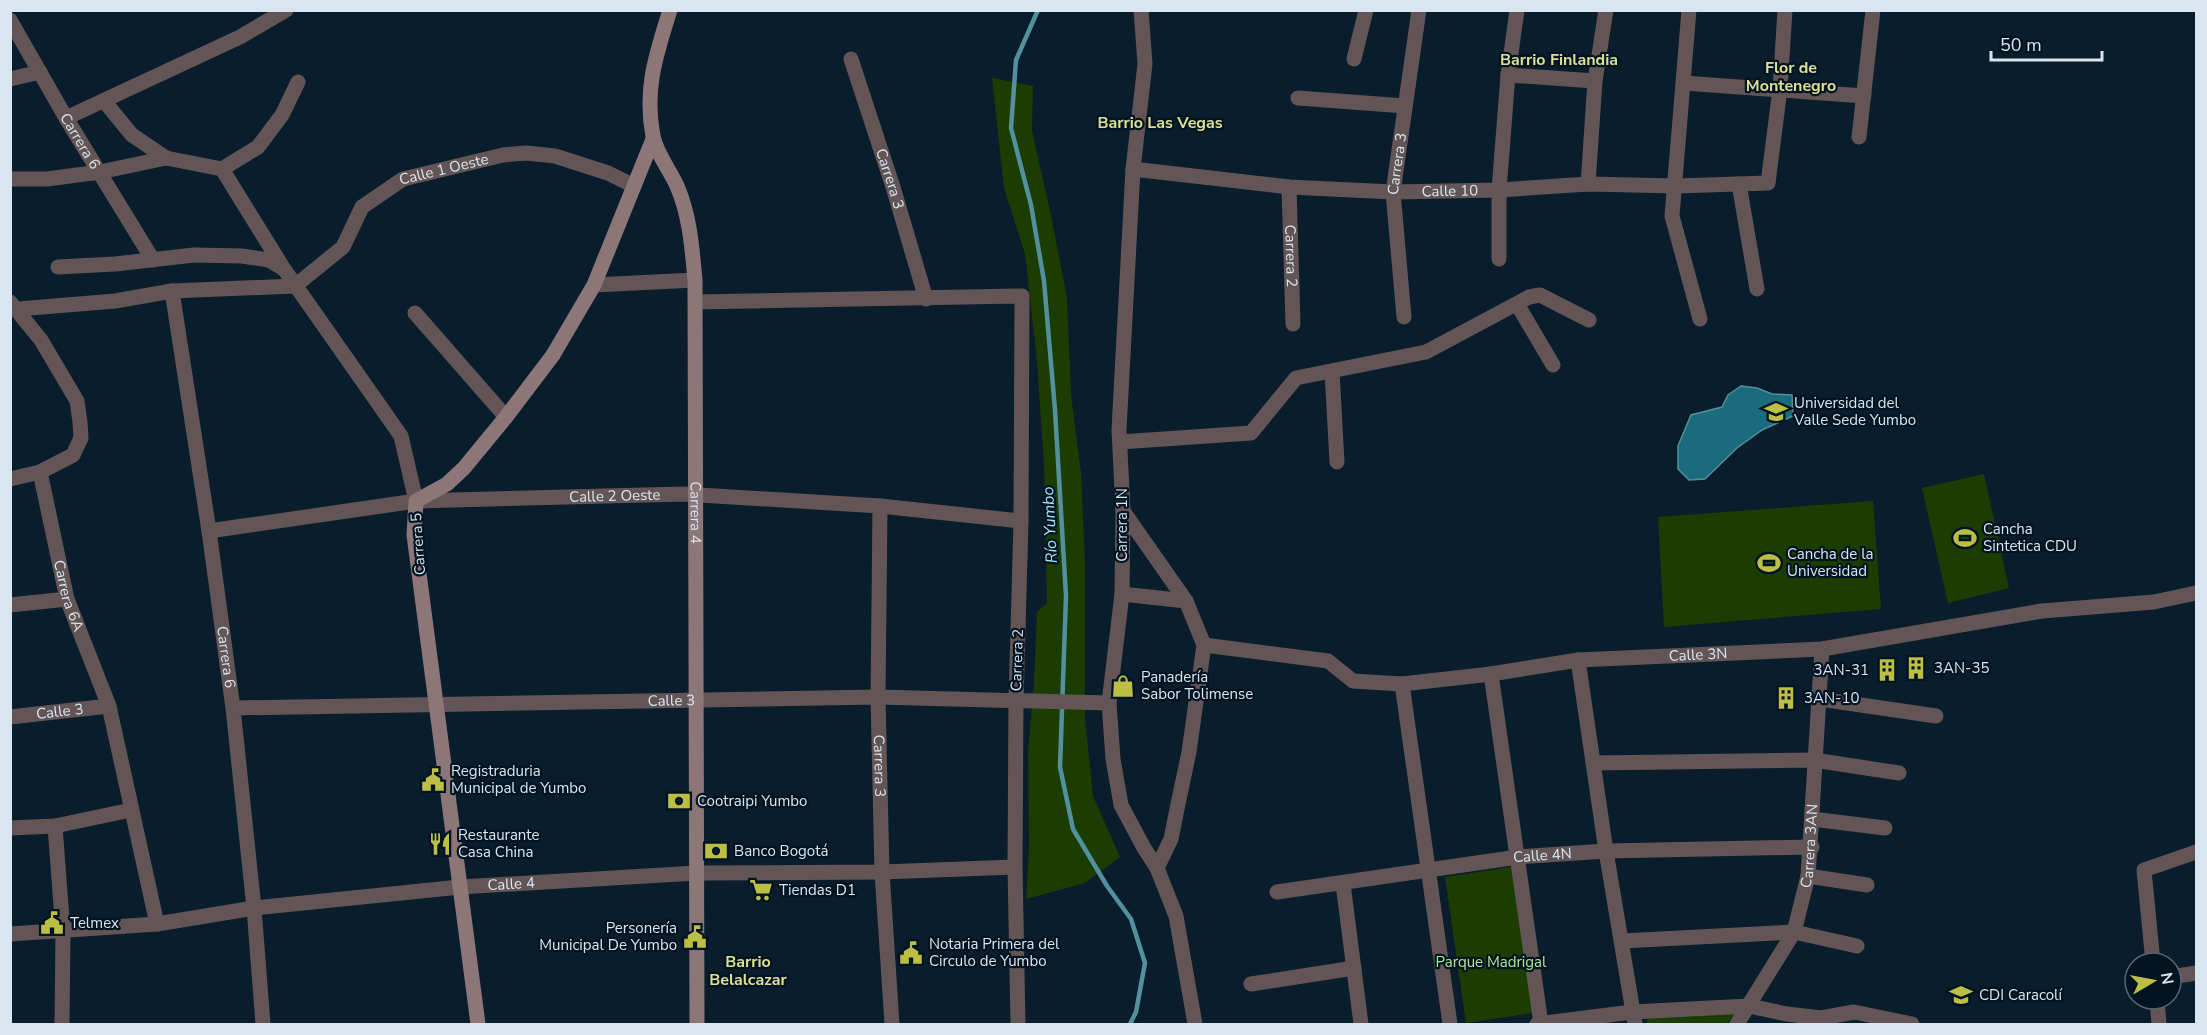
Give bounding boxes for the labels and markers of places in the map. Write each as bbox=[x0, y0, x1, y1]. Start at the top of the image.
place label: Universidad del Valle Sede Yumbo bbox=[1793, 393, 1916, 430]
school or university icon: Universidad del Valle Sede Yumbo bbox=[1763, 399, 1789, 425]
place label: Cancha Sintetica CDU bbox=[1983, 519, 2077, 556]
sports icon: Cancha Sintetica CDU bbox=[1952, 525, 1978, 551]
place label: Cancha de la Universidad bbox=[1787, 544, 1874, 581]
sports icon: Cancha de la Universidad bbox=[1756, 550, 1782, 576]
building icon: 3AN-35 bbox=[1903, 655, 1929, 681]
building icon: 3AN-31 bbox=[1874, 657, 1900, 683]
place label: 3AN-35 bbox=[1934, 658, 1989, 678]
place label: 3AN-31 bbox=[1814, 660, 1869, 680]
place label: Panadería Sabor Tolimense bbox=[1141, 667, 1253, 704]
shop icon: Panadería Sabor Tolimense bbox=[1110, 673, 1136, 699]
building icon: 3AN-10 bbox=[1773, 685, 1799, 711]
place label: 3AN-10 bbox=[1804, 688, 1859, 708]
place label: Registraduria Municipal de Yumbo bbox=[451, 761, 586, 798]
public building icon: Registraduria Municipal de Yumbo bbox=[420, 767, 446, 793]
bank icon: Cootraipi Yumbo bbox=[666, 788, 692, 814]
place label: Cootraipi Yumbo bbox=[697, 791, 807, 811]
place label: Restaurante Casa China bbox=[458, 825, 540, 862]
restaurant icon: Restaurante Casa China bbox=[427, 831, 453, 857]
bank icon: Banco Bogotá bbox=[703, 838, 729, 864]
place label: Banco Bogotá bbox=[734, 841, 828, 861]
supermarket icon: Tiendas D1 bbox=[748, 877, 774, 903]
place label: Tiendas D1 bbox=[779, 880, 856, 900]
public building icon: Telmex bbox=[39, 910, 65, 936]
place label: Telmex bbox=[70, 913, 119, 933]
place label: Personería Municipal De Yumbo bbox=[539, 918, 677, 955]
public building icon: Personería Municipal De Yumbo bbox=[682, 924, 708, 950]
place label: Notaria Primera del Circulo de Yumbo bbox=[929, 934, 1060, 971]
public building icon: Notaria Primera del Circulo de Yumbo bbox=[898, 940, 924, 966]
school or university icon: CDI Caracolí bbox=[1948, 982, 1974, 1008]
place label: CDI Caracolí bbox=[1979, 985, 2064, 1005]

